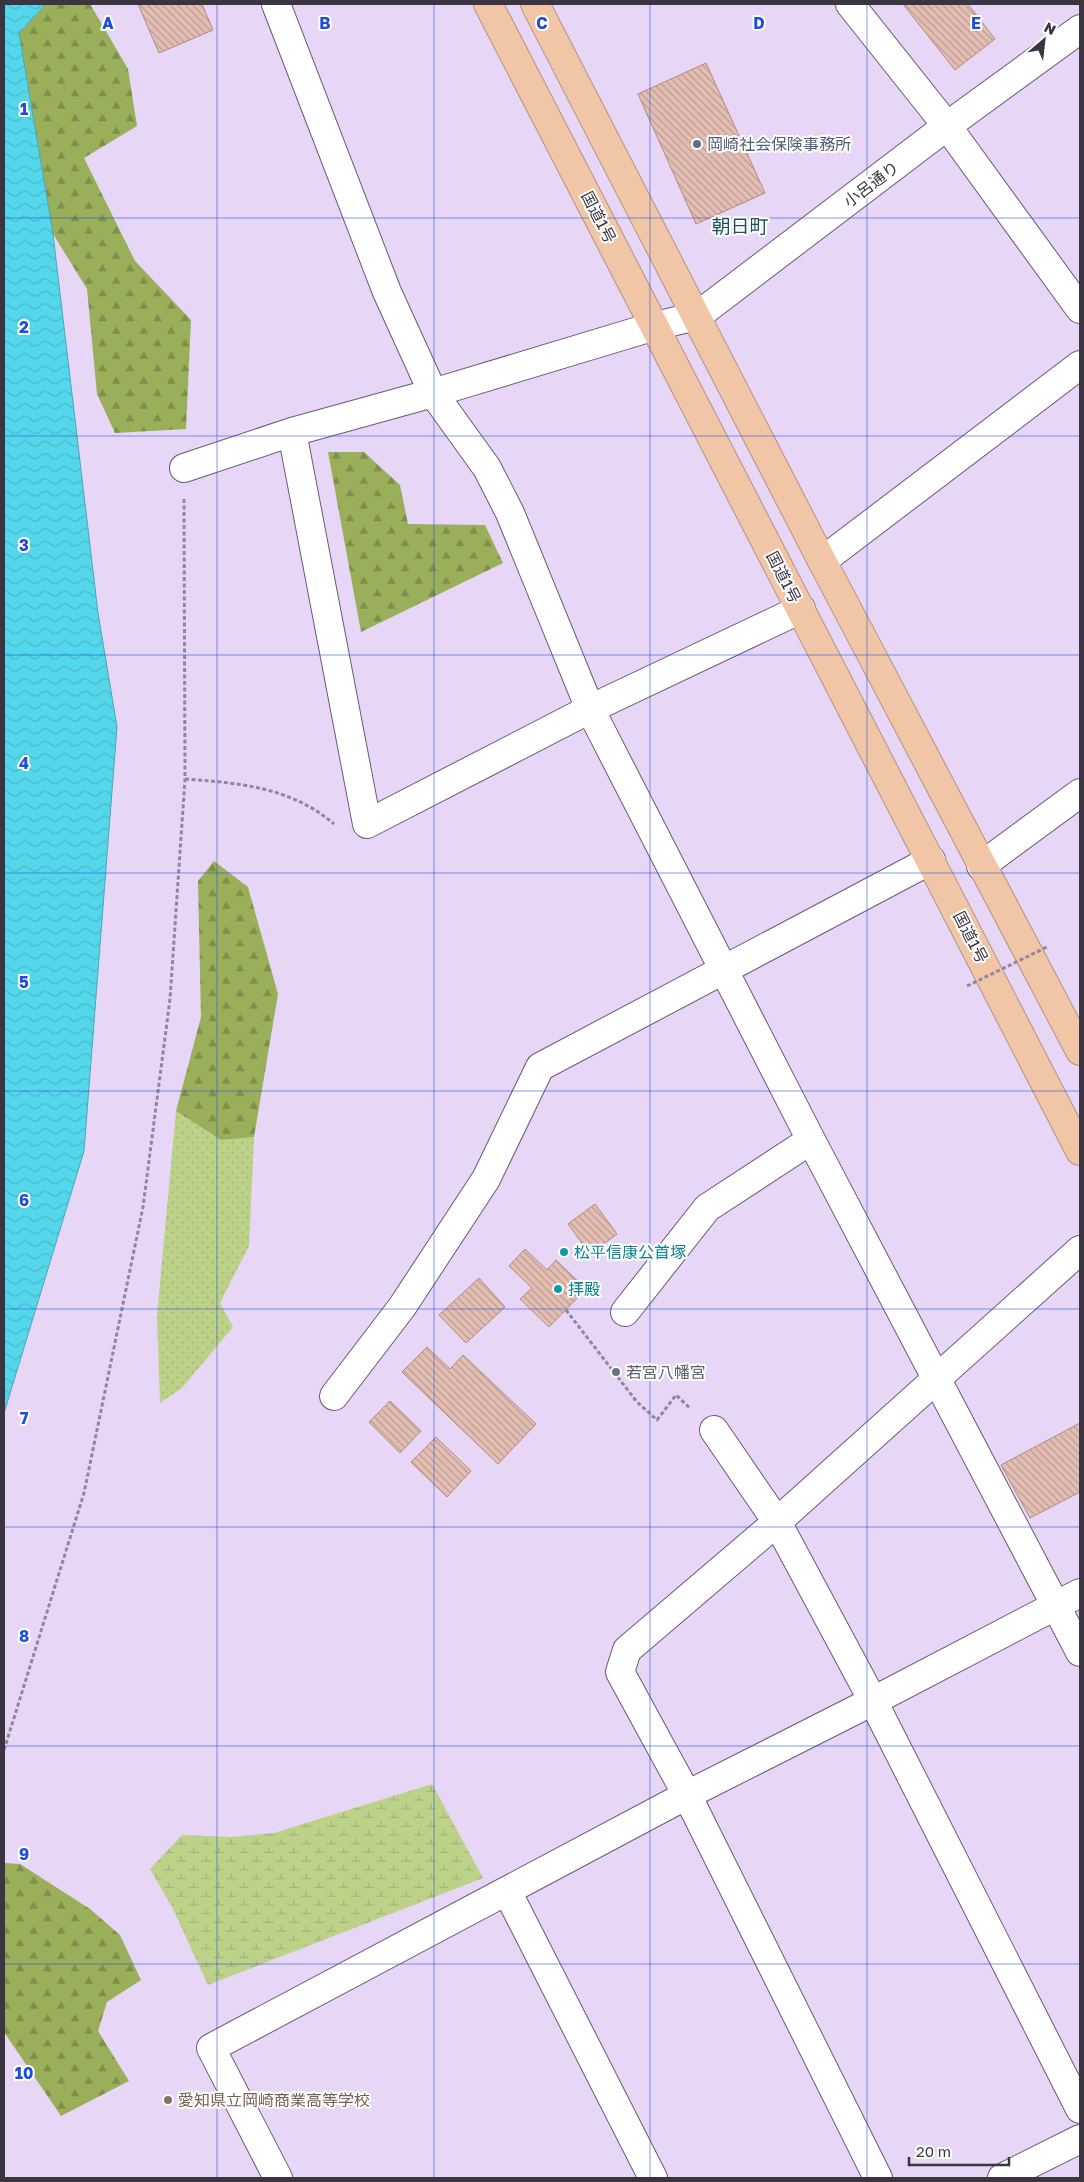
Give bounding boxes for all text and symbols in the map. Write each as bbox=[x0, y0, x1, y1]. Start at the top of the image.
text: A bbox=[102, 13, 114, 33]
text: B bbox=[319, 13, 331, 33]
text: C bbox=[536, 13, 548, 33]
text: D bbox=[753, 13, 765, 33]
text: E bbox=[971, 13, 981, 33]
north arrow bbox=[1019, 15, 1069, 65]
text: N bbox=[1042, 18, 1059, 38]
text: 1 bbox=[20, 99, 28, 119]
place label: 岡崎社会保険事務所 bbox=[707, 134, 851, 154]
marker: 岡崎社会保険事務所 bbox=[691, 138, 703, 150]
street label: 小呂通り bbox=[839, 157, 903, 211]
street label: 国道1号 bbox=[577, 188, 621, 246]
district label: 朝日町 bbox=[711, 214, 769, 237]
text: 2 bbox=[19, 317, 29, 337]
text: 3 bbox=[19, 535, 29, 555]
street label: 国道1号 bbox=[762, 548, 806, 606]
text: 4 bbox=[19, 753, 29, 773]
street label: 国道1号 bbox=[949, 908, 993, 966]
text: 5 bbox=[19, 972, 29, 992]
text: 6 bbox=[19, 1190, 29, 1210]
place label: 松平信康公首塚 bbox=[574, 1242, 686, 1262]
marker: 松平信康公首塚 bbox=[558, 1246, 570, 1258]
place label: 拝殿 bbox=[568, 1279, 600, 1299]
marker: 拝殿 bbox=[552, 1283, 564, 1295]
place label: 若宮八幡宮 bbox=[626, 1362, 706, 1382]
marker: 若宮八幡宮 bbox=[610, 1366, 622, 1378]
text: 7 bbox=[20, 1408, 29, 1428]
text: 8 bbox=[19, 1626, 29, 1646]
text: 9 bbox=[19, 1844, 29, 1864]
text: 10 bbox=[15, 2063, 33, 2083]
place label: 愛知県立岡崎商業高等学校 bbox=[178, 2090, 370, 2110]
marker: 愛知県立岡崎商業高等学校 bbox=[162, 2094, 174, 2106]
scale bar bbox=[909, 2134, 1009, 2166]
text: 20 m bbox=[916, 2142, 951, 2160]

